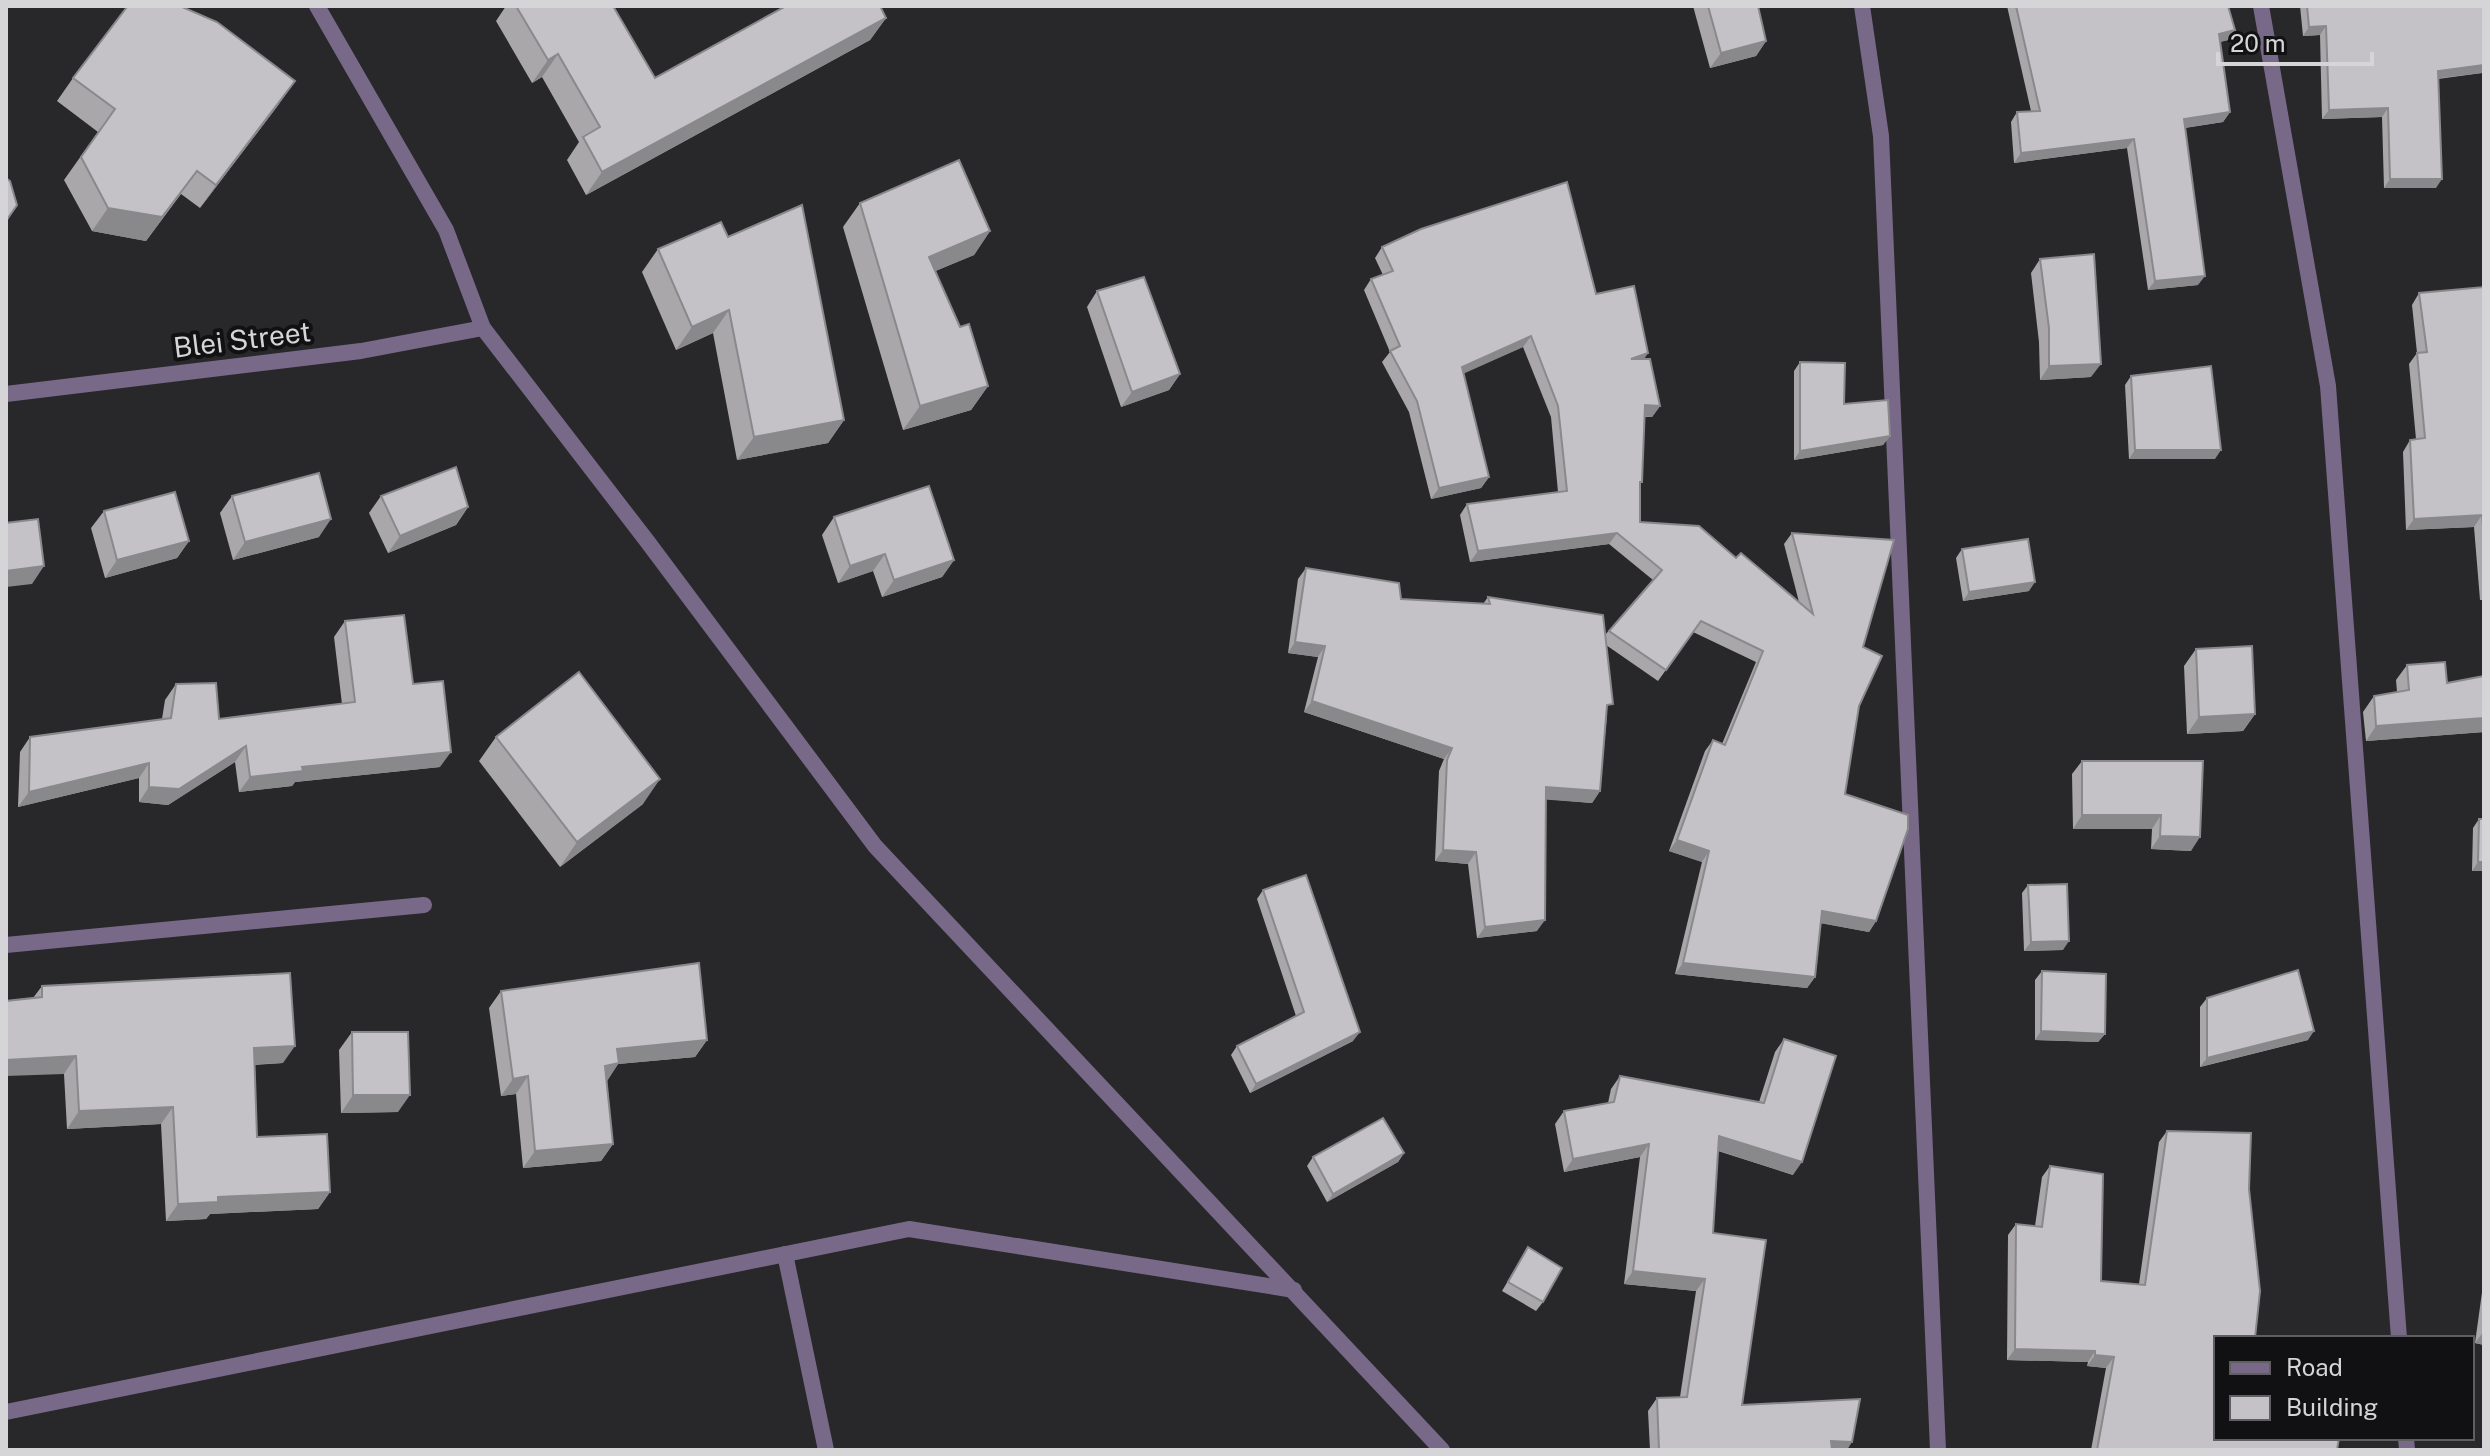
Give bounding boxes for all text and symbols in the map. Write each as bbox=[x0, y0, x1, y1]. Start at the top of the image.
scale bar bbox=[2218, 16, 2372, 66]
text: 20 m bbox=[2230, 29, 2286, 57]
street label: Blei Street bbox=[172, 314, 312, 364]
legend bbox=[2214, 1336, 2474, 1440]
text: Road bbox=[2286, 1353, 2343, 1381]
text: Building bbox=[2286, 1393, 2378, 1421]

